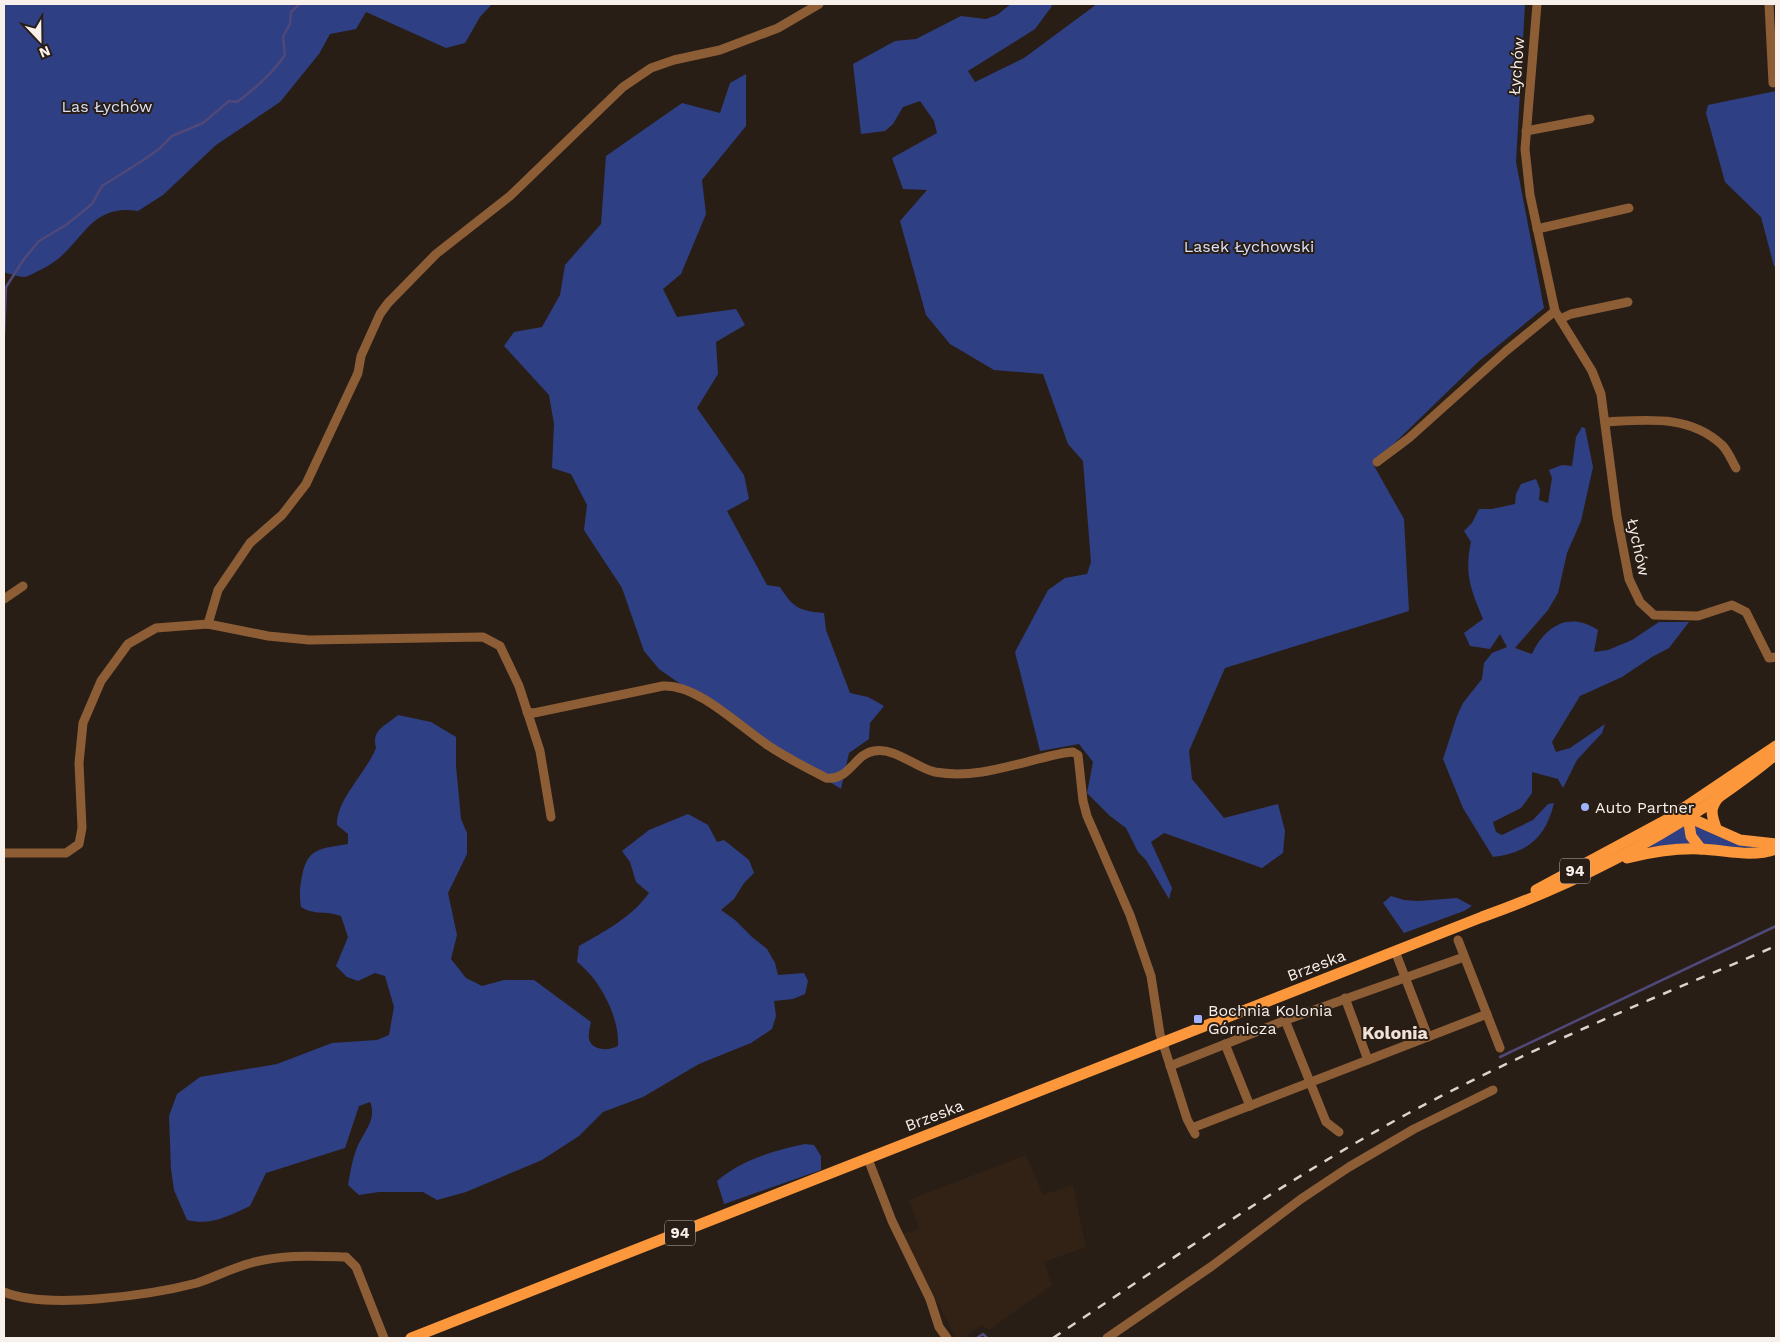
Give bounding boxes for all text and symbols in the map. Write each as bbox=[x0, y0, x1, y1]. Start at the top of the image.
north arrow bbox=[15, 15, 65, 65]
street label: Łychów bbox=[1504, 36, 1529, 96]
text: N bbox=[37, 43, 53, 61]
park label: Las Łychów bbox=[62, 97, 152, 116]
park label: Lasek Łychowski bbox=[1184, 237, 1314, 256]
street label: Łychów bbox=[1623, 517, 1654, 578]
place label: Auto Partner bbox=[1595, 798, 1695, 817]
marker: Auto Partner bbox=[1579, 801, 1591, 813]
road number: 94 bbox=[1560, 858, 1590, 884]
street label: Brzeska bbox=[1284, 946, 1348, 985]
place label: Bochnia Kolonia Górnicza bbox=[1208, 1001, 1332, 1038]
marker: Bochnia Kolonia Górnicza bbox=[1192, 1013, 1204, 1025]
district label: Kolonia bbox=[1362, 1022, 1429, 1043]
street label: Brzeska bbox=[902, 1096, 966, 1135]
road number: 94 bbox=[665, 1220, 695, 1246]

